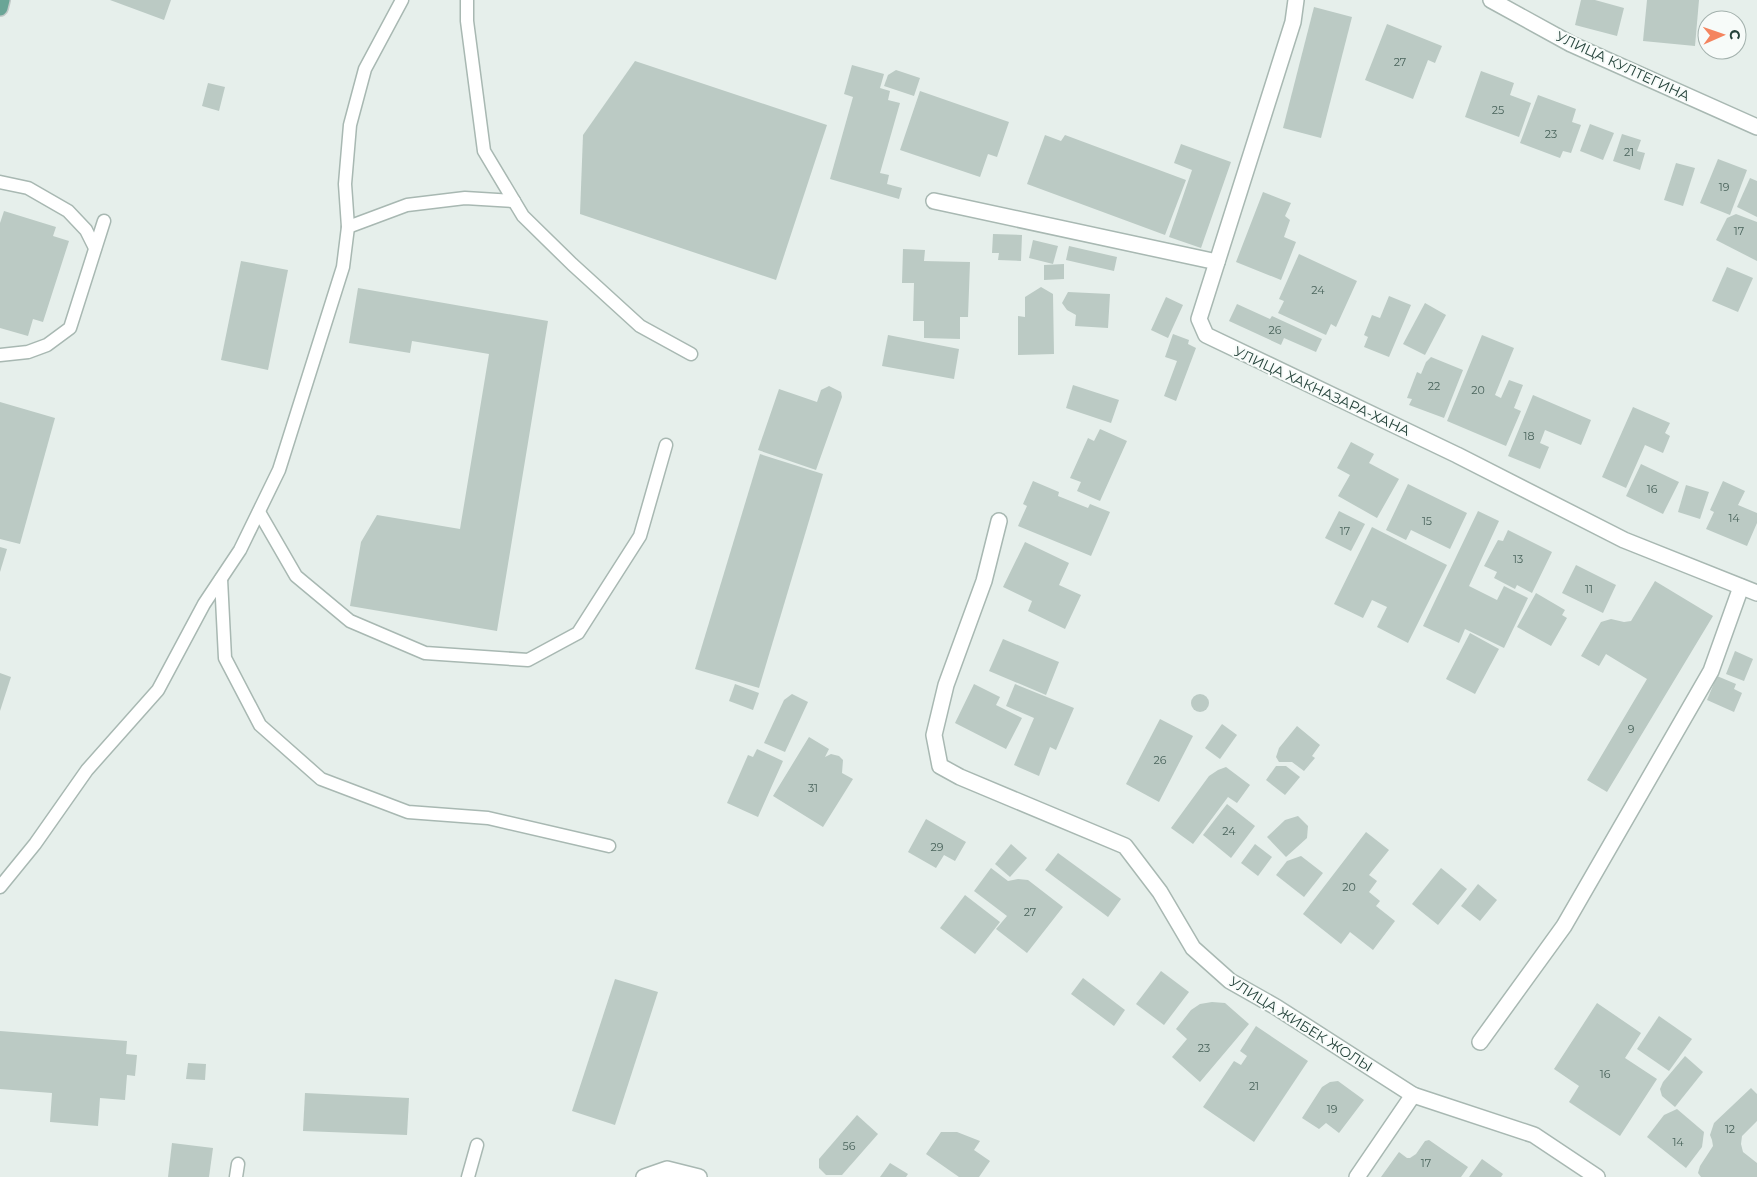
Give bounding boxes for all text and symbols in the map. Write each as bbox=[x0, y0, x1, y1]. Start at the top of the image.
north arrow bbox=[1697, 10, 1747, 60]
street label: УЛИЦА КУЛТЕГИНА bbox=[1553, 27, 1693, 105]
text: С bbox=[1726, 29, 1744, 40]
house number: 27 bbox=[1394, 55, 1406, 69]
house number: 25 bbox=[1492, 103, 1504, 117]
house number: 23 bbox=[1545, 127, 1557, 141]
house number: 21 bbox=[1624, 145, 1634, 159]
house number: 19 bbox=[1719, 180, 1730, 194]
house number: 17 bbox=[1734, 224, 1744, 238]
house number: 24 bbox=[1311, 283, 1325, 297]
house number: 26 bbox=[1269, 323, 1282, 337]
street label: УЛИЦА ХАКНАЗАРА-ХАНА bbox=[1231, 342, 1414, 440]
house number: 22 bbox=[1428, 379, 1440, 393]
house number: 20 bbox=[1471, 383, 1485, 397]
house number: 18 bbox=[1524, 429, 1535, 443]
house number: 16 bbox=[1647, 482, 1658, 496]
house number: 14 bbox=[1728, 511, 1740, 525]
house number: 15 bbox=[1422, 514, 1432, 528]
house number: 17 bbox=[1340, 524, 1350, 538]
house number: 13 bbox=[1513, 552, 1523, 566]
house number: 11 bbox=[1585, 582, 1593, 596]
house number: 9 bbox=[1628, 722, 1635, 736]
house number: 26 bbox=[1154, 753, 1167, 767]
house number: 31 bbox=[808, 781, 818, 795]
house number: 24 bbox=[1222, 824, 1236, 838]
house number: 29 bbox=[931, 840, 944, 854]
house number: 20 bbox=[1342, 880, 1356, 894]
house number: 27 bbox=[1024, 905, 1036, 919]
street label: УЛИЦА ЖИБЕК ЖОЛЫ bbox=[1226, 972, 1376, 1076]
house number: 23 bbox=[1198, 1041, 1210, 1055]
house number: 16 bbox=[1600, 1067, 1611, 1081]
house number: 21 bbox=[1249, 1079, 1259, 1093]
house number: 19 bbox=[1327, 1102, 1338, 1116]
house number: 12 bbox=[1725, 1122, 1735, 1136]
house number: 14 bbox=[1672, 1135, 1684, 1149]
house number: 56 bbox=[843, 1139, 856, 1153]
house number: 17 bbox=[1421, 1156, 1431, 1170]

